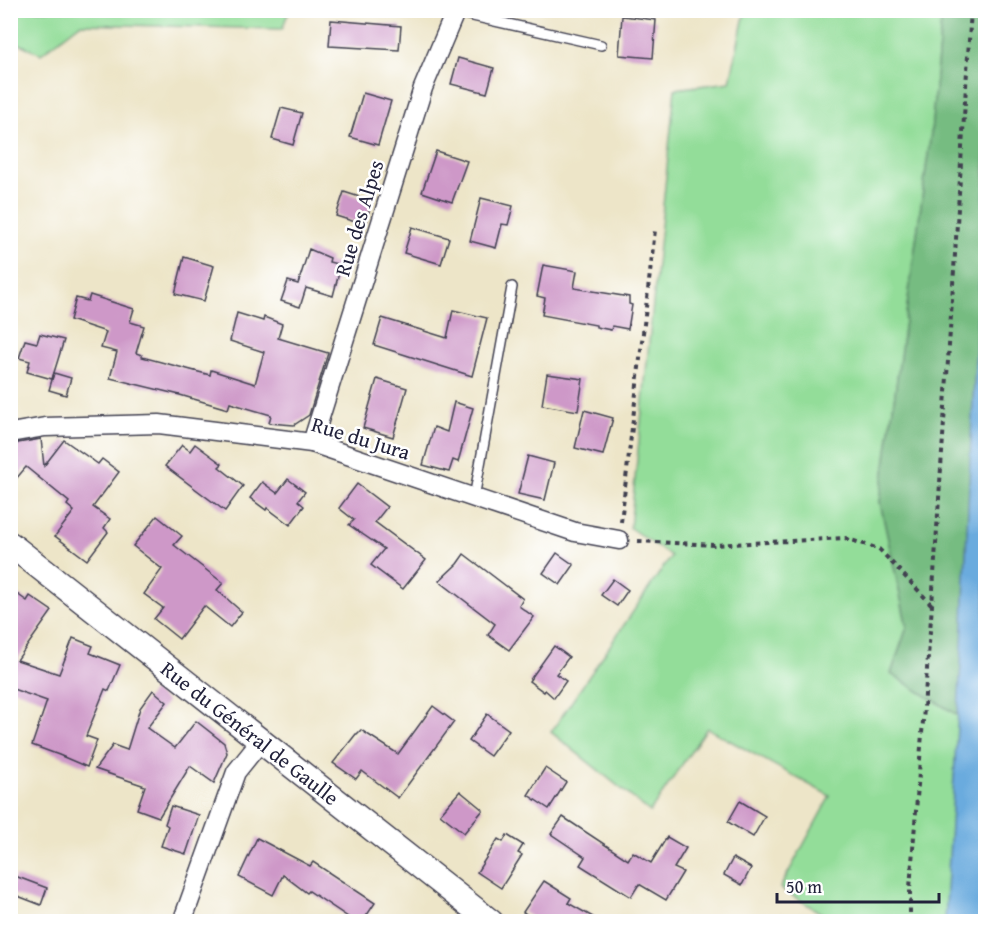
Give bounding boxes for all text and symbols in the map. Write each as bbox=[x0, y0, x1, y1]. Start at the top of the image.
street label: Rue des Alpes bbox=[327, 156, 391, 280]
street label: Rue du Jura bbox=[308, 408, 414, 468]
street label: Rue du Général de Gaulle bbox=[154, 653, 346, 813]
scale bar bbox=[777, 866, 939, 904]
text: 50 m bbox=[786, 873, 822, 900]

